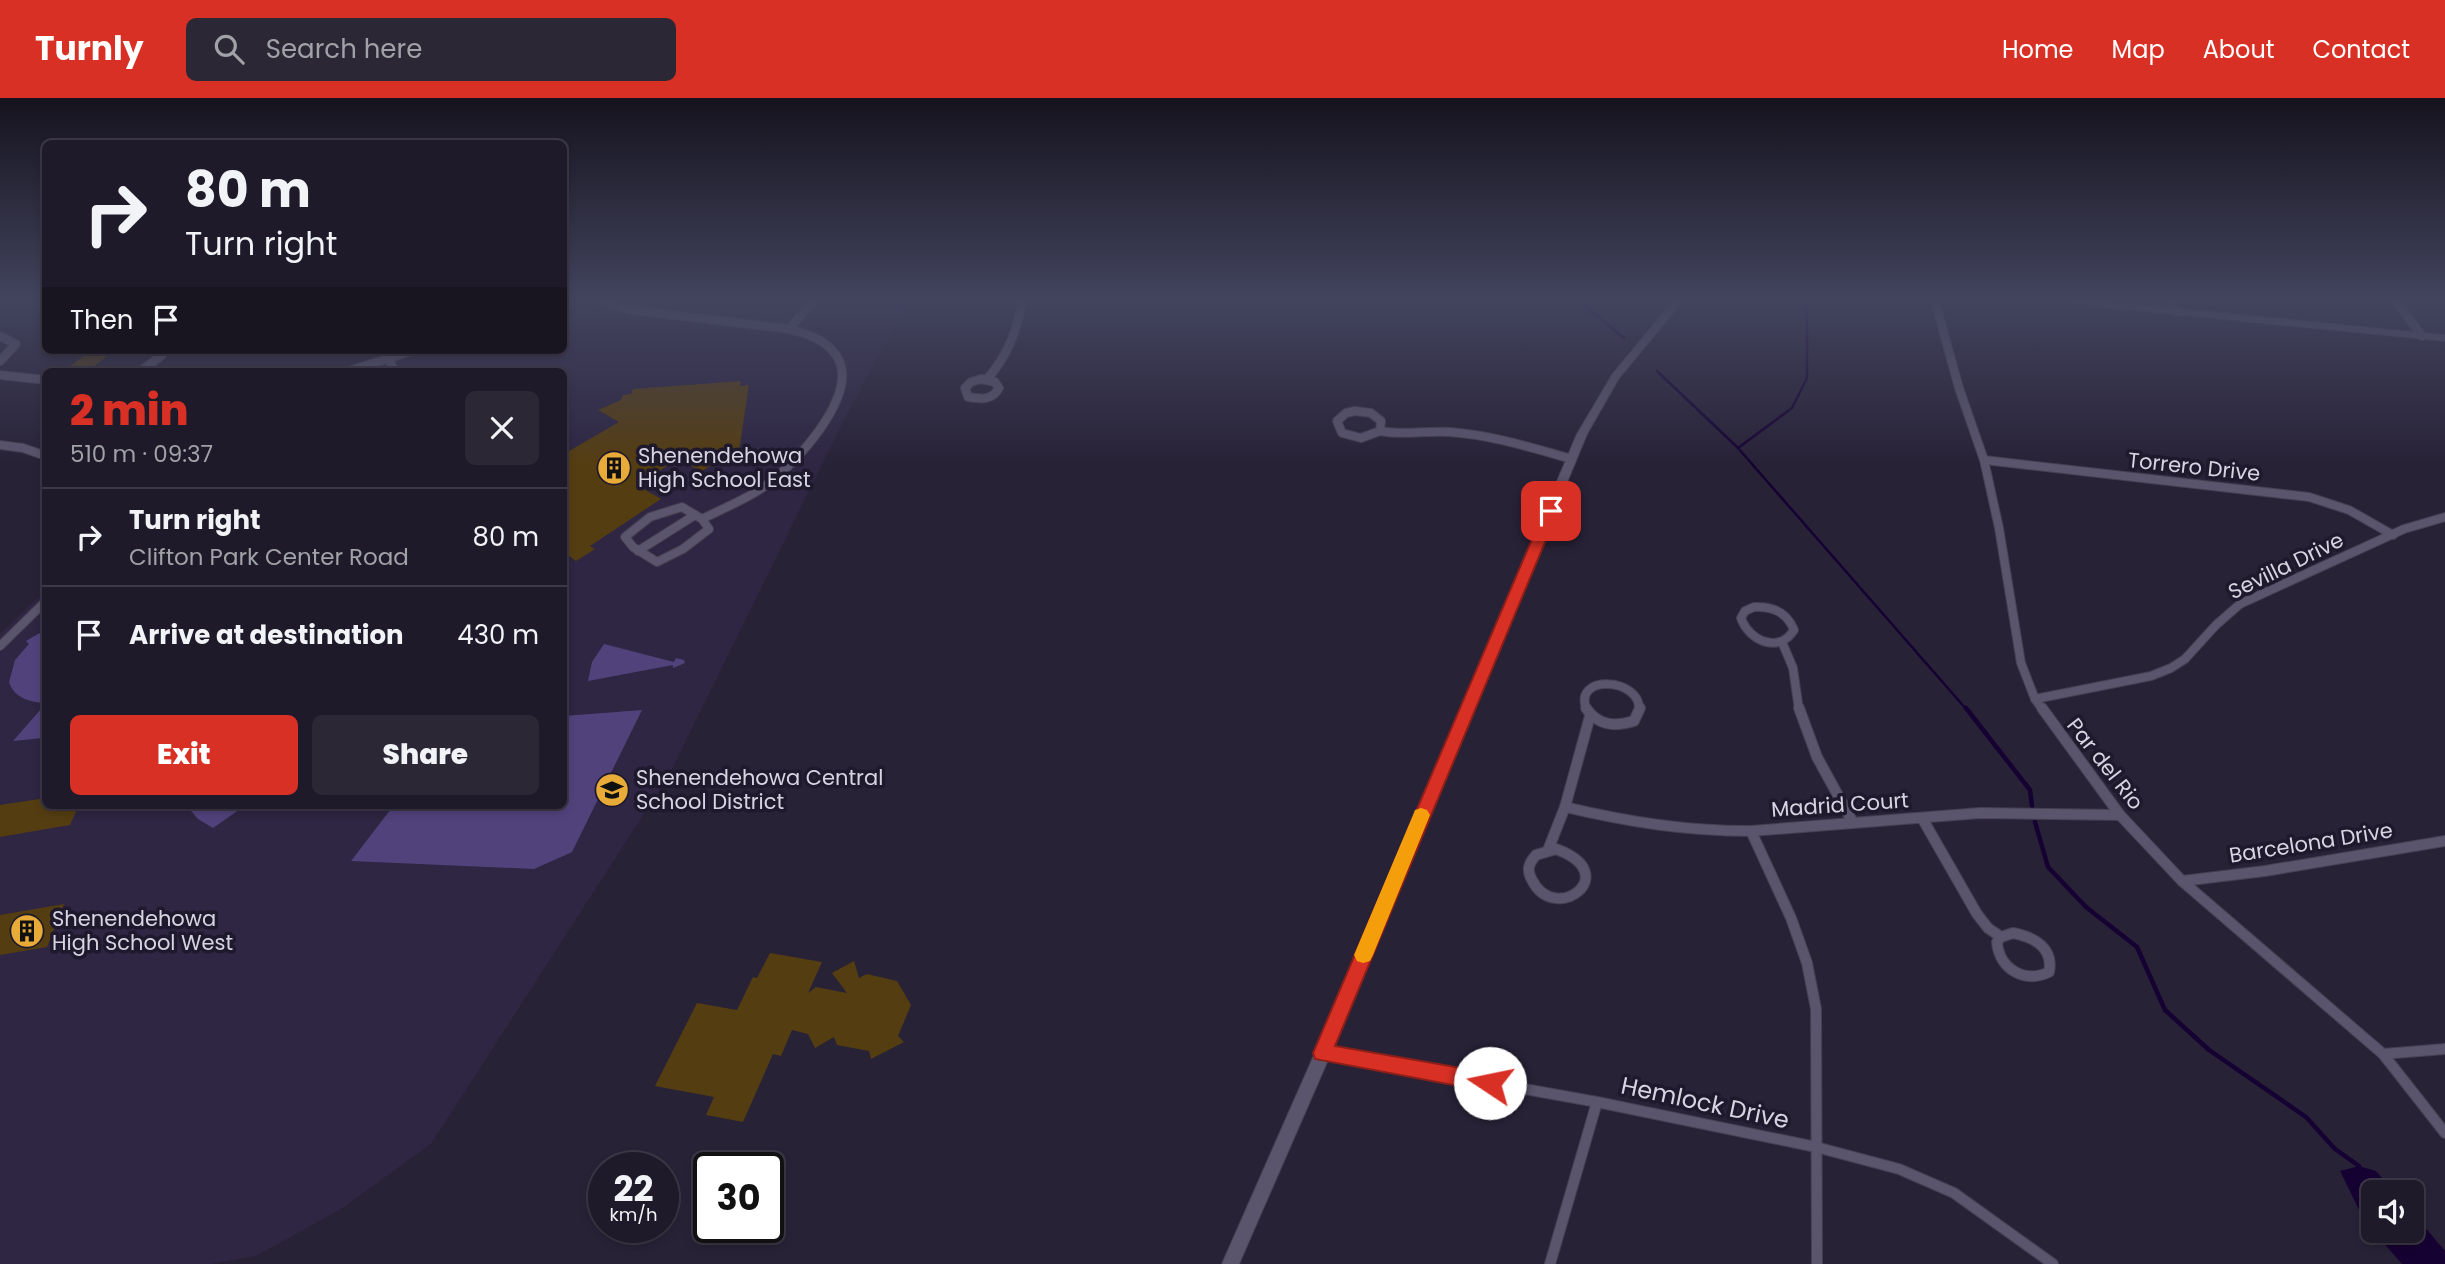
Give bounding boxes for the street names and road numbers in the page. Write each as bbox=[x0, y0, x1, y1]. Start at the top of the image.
street label: Torrero Drive bbox=[2126, 445, 2262, 488]
street label: Sevilla Drive bbox=[2223, 525, 2348, 606]
street label: Par del Rio bbox=[2060, 712, 2150, 816]
street label: Madrid Court bbox=[1770, 785, 1910, 824]
street label: Barcelona Drive bbox=[2227, 815, 2395, 870]
street label: Hemlock Drive bbox=[1618, 1069, 1792, 1136]

